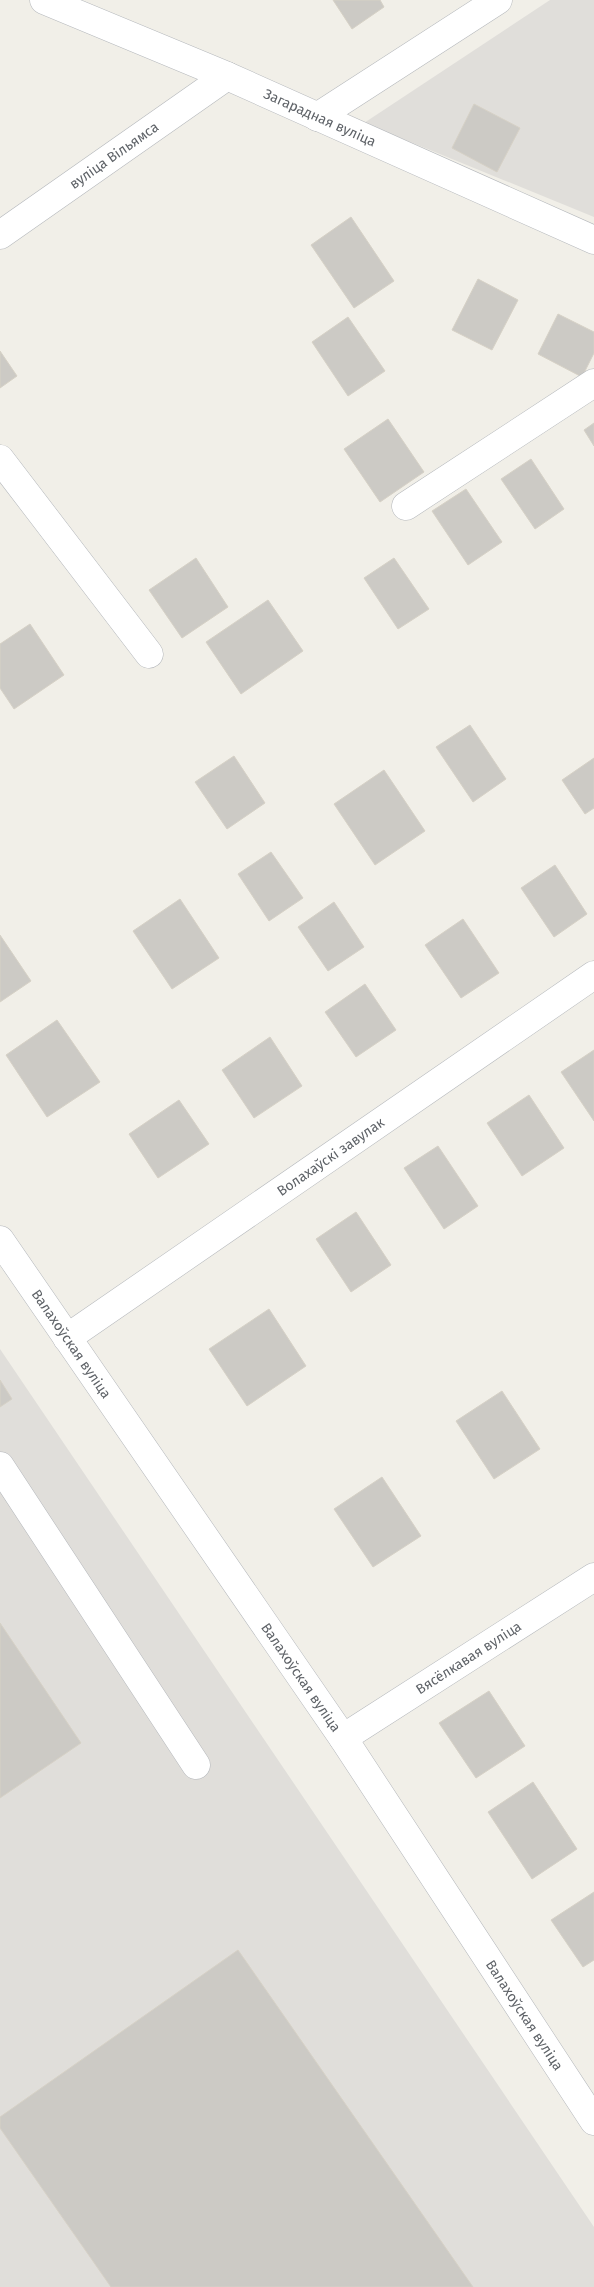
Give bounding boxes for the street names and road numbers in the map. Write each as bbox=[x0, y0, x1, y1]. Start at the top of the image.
street label: Загарадная вуліца bbox=[261, 86, 379, 151]
street label: вуліца Вільямса bbox=[66, 119, 162, 193]
street label: Волахаўскі завулак bbox=[274, 1114, 388, 1200]
street label: Валахоўская вуліца bbox=[28, 1286, 115, 1402]
street label: Вясёлкавая вуліца bbox=[413, 1618, 525, 1698]
street label: Валахоўская вуліца bbox=[257, 1620, 344, 1735]
street label: Валахоўская вуліца bbox=[482, 1957, 567, 2074]

